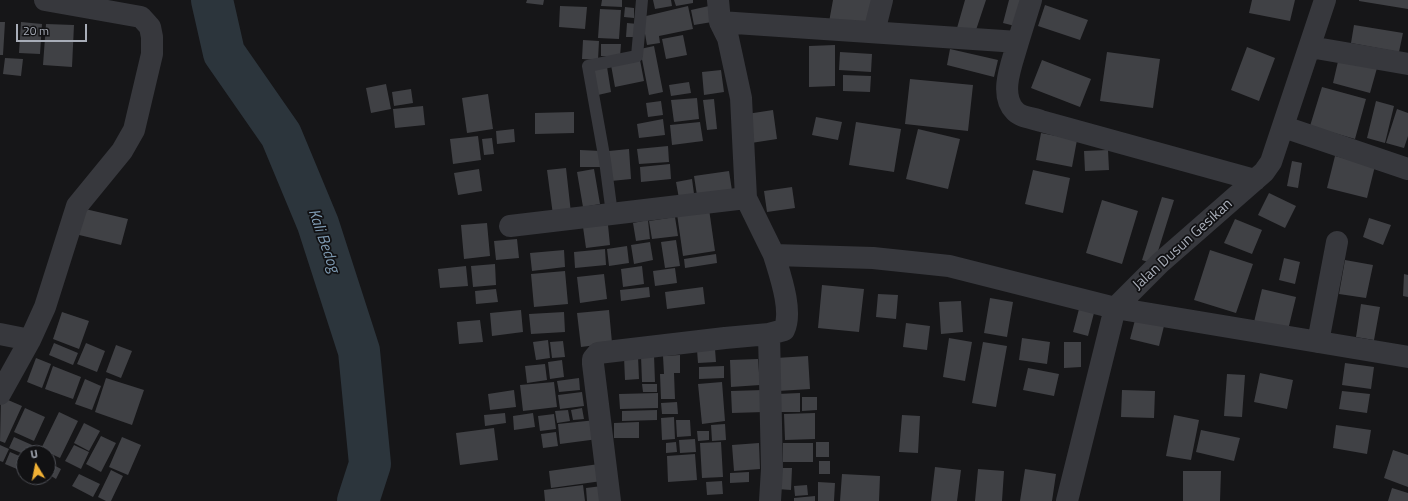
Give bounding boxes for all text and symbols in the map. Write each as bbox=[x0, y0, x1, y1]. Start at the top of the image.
scale bar bbox=[18, 16, 89, 42]
text: 20 m bbox=[23, 21, 49, 40]
street label: Jalan Dusun Gesikan bbox=[1129, 196, 1237, 294]
water label: Kali Bedog bbox=[303, 207, 343, 275]
north arrow bbox=[16, 445, 56, 485]
text: U bbox=[29, 446, 39, 463]

